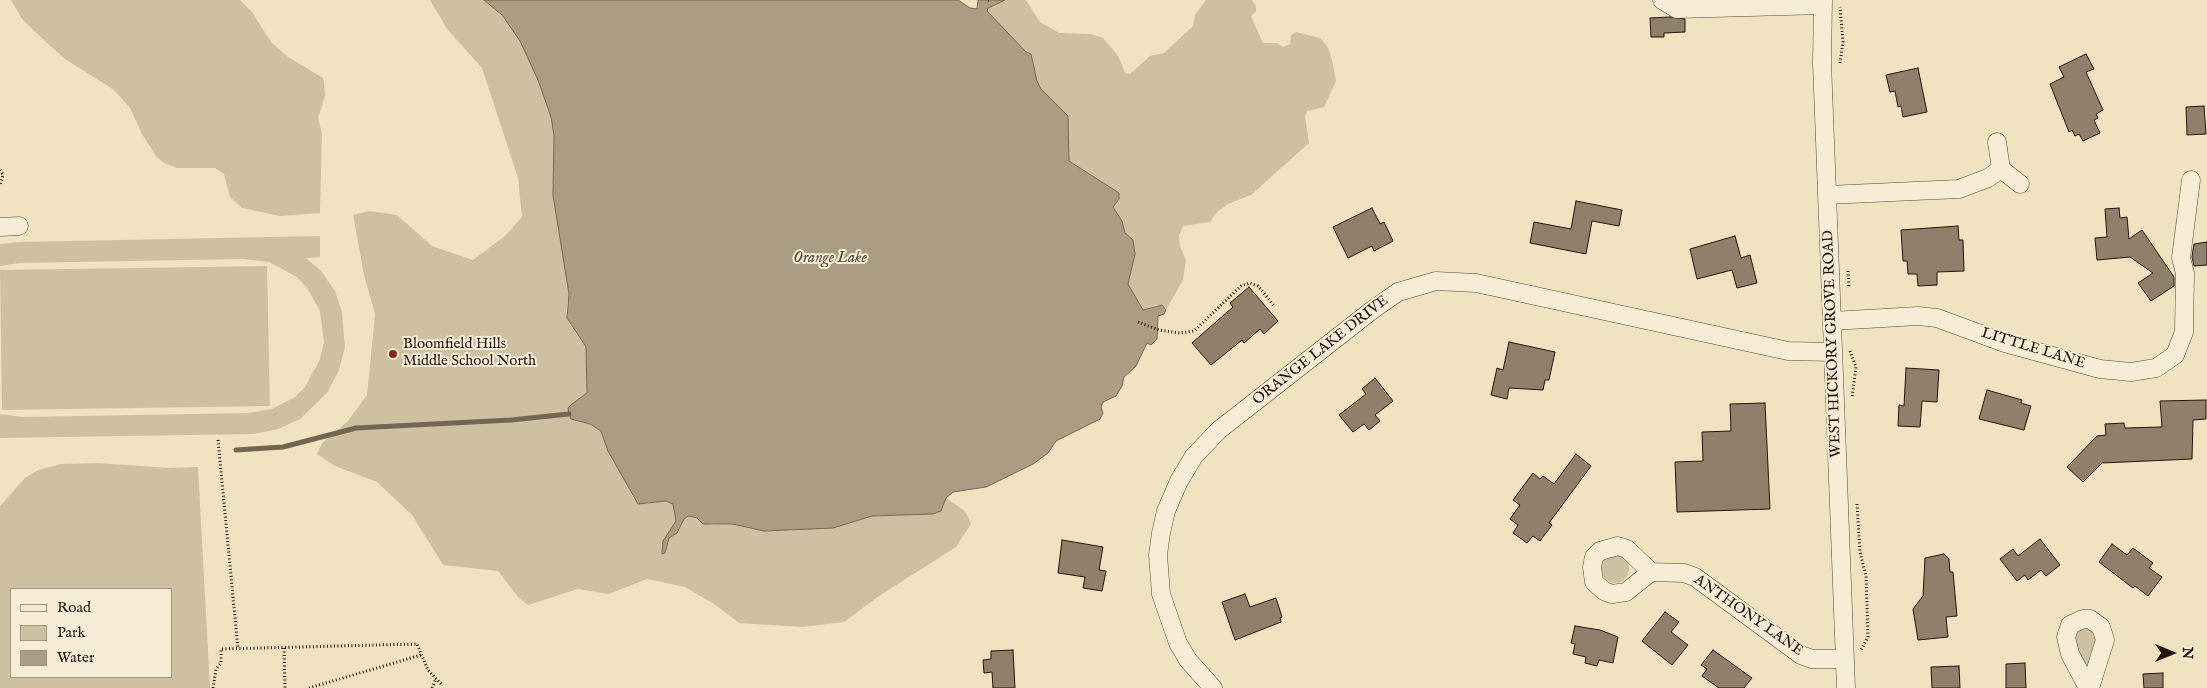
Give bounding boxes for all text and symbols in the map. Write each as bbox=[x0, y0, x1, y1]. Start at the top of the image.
street label: WEST HICKORY GROVE ROAD bbox=[1820, 230, 1846, 458]
water label: Orange Lake bbox=[793, 249, 867, 269]
street label: ORANGE LAKE DRIVE bbox=[1250, 292, 1392, 410]
street label: LITTLE LANE bbox=[1979, 325, 2087, 373]
place label: Bloomfield Hills Middle School North bbox=[403, 336, 536, 371]
marker: Bloomfield Hills Middle School North bbox=[387, 348, 399, 360]
street label: ANTHONY LANE bbox=[1690, 571, 1806, 661]
legend bbox=[10, 588, 172, 678]
text: Road bbox=[57, 598, 91, 617]
text: Park bbox=[57, 623, 86, 642]
north arrow bbox=[2147, 628, 2197, 678]
text: N bbox=[2178, 647, 2196, 659]
text: Water bbox=[57, 648, 94, 667]

